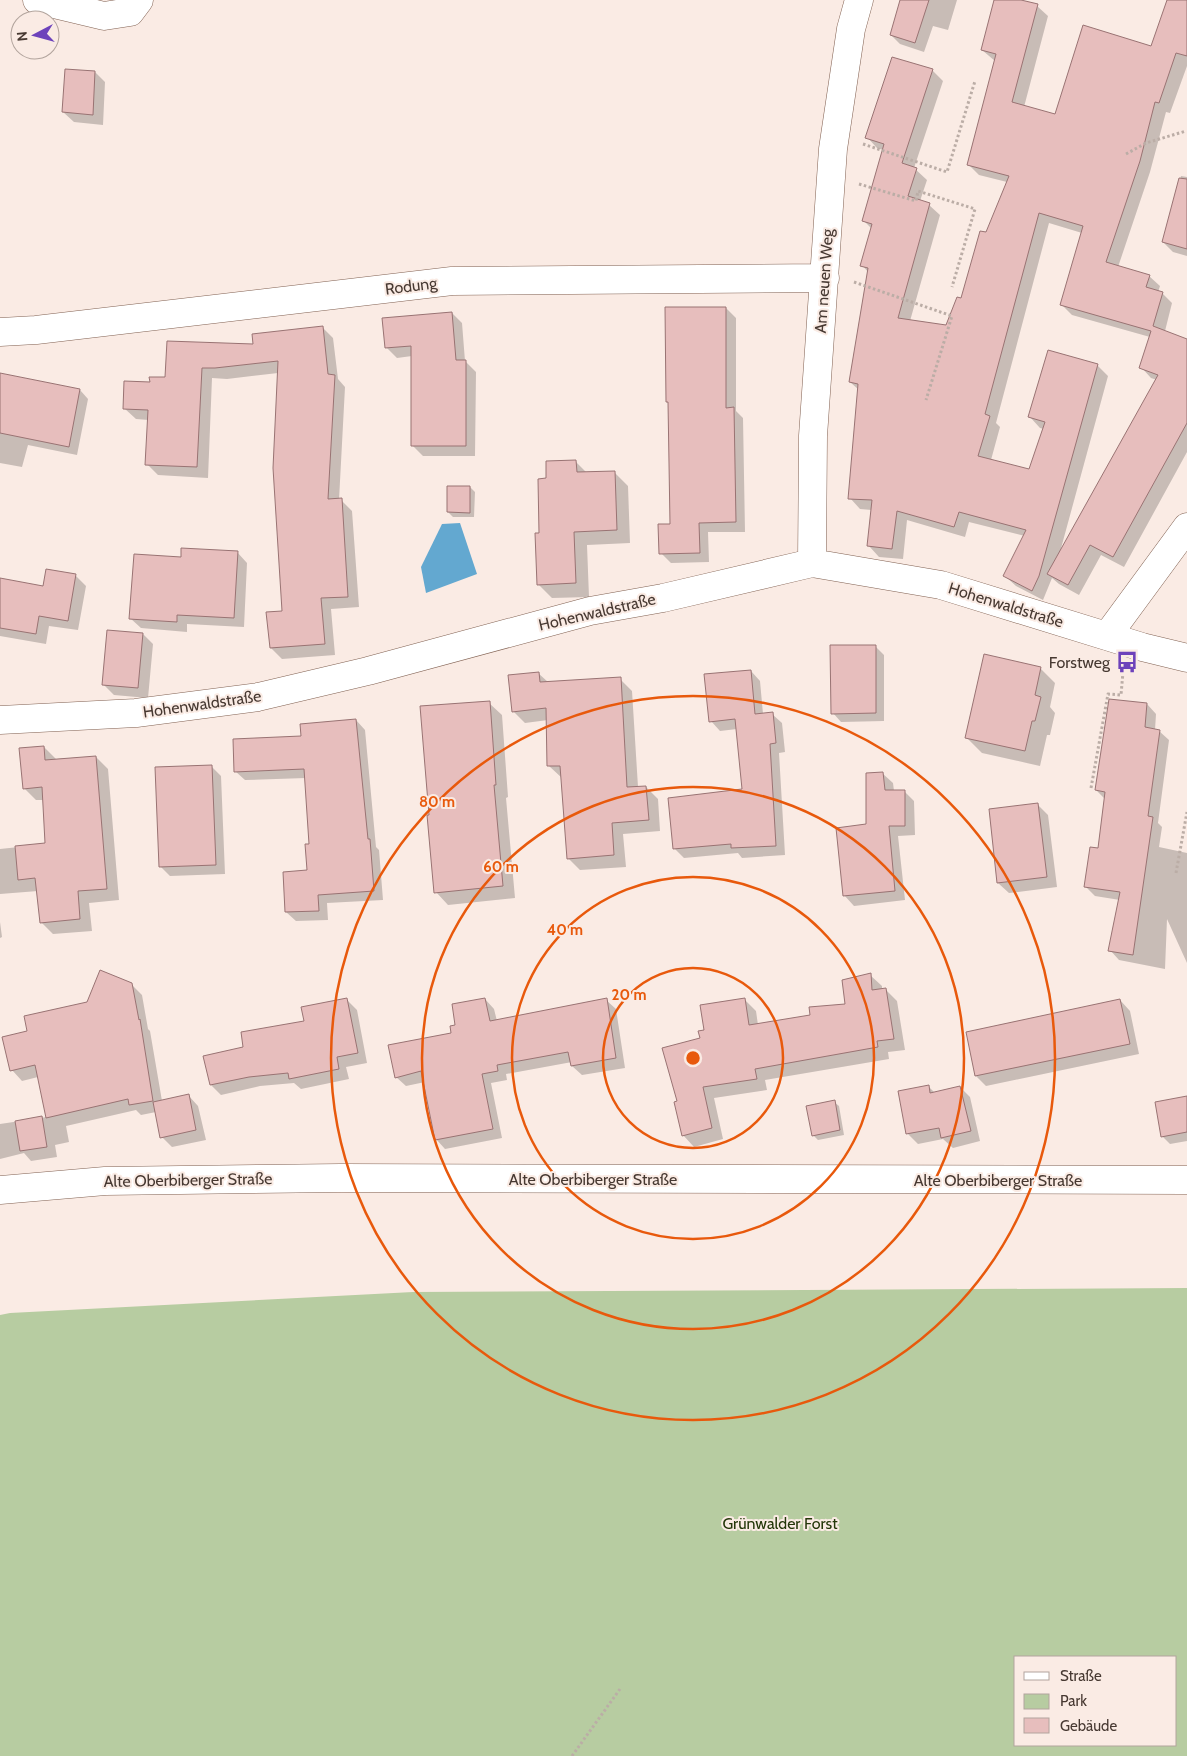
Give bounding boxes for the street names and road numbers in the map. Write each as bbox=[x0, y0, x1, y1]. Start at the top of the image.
street label: Am neuen Weg bbox=[811, 227, 837, 334]
street label: Rodung bbox=[384, 273, 439, 299]
street label: Hohenwaldstraße bbox=[946, 578, 1066, 632]
street label: Hohenwaldstraße bbox=[537, 589, 657, 635]
street label: Hohenwaldstraße bbox=[142, 686, 262, 722]
street label: Alte Oberbiberger Straße bbox=[104, 1169, 272, 1191]
street label: Alte Oberbiberger Straße bbox=[509, 1170, 677, 1189]
street label: Alte Oberbiberger Straße bbox=[914, 1171, 1082, 1190]

